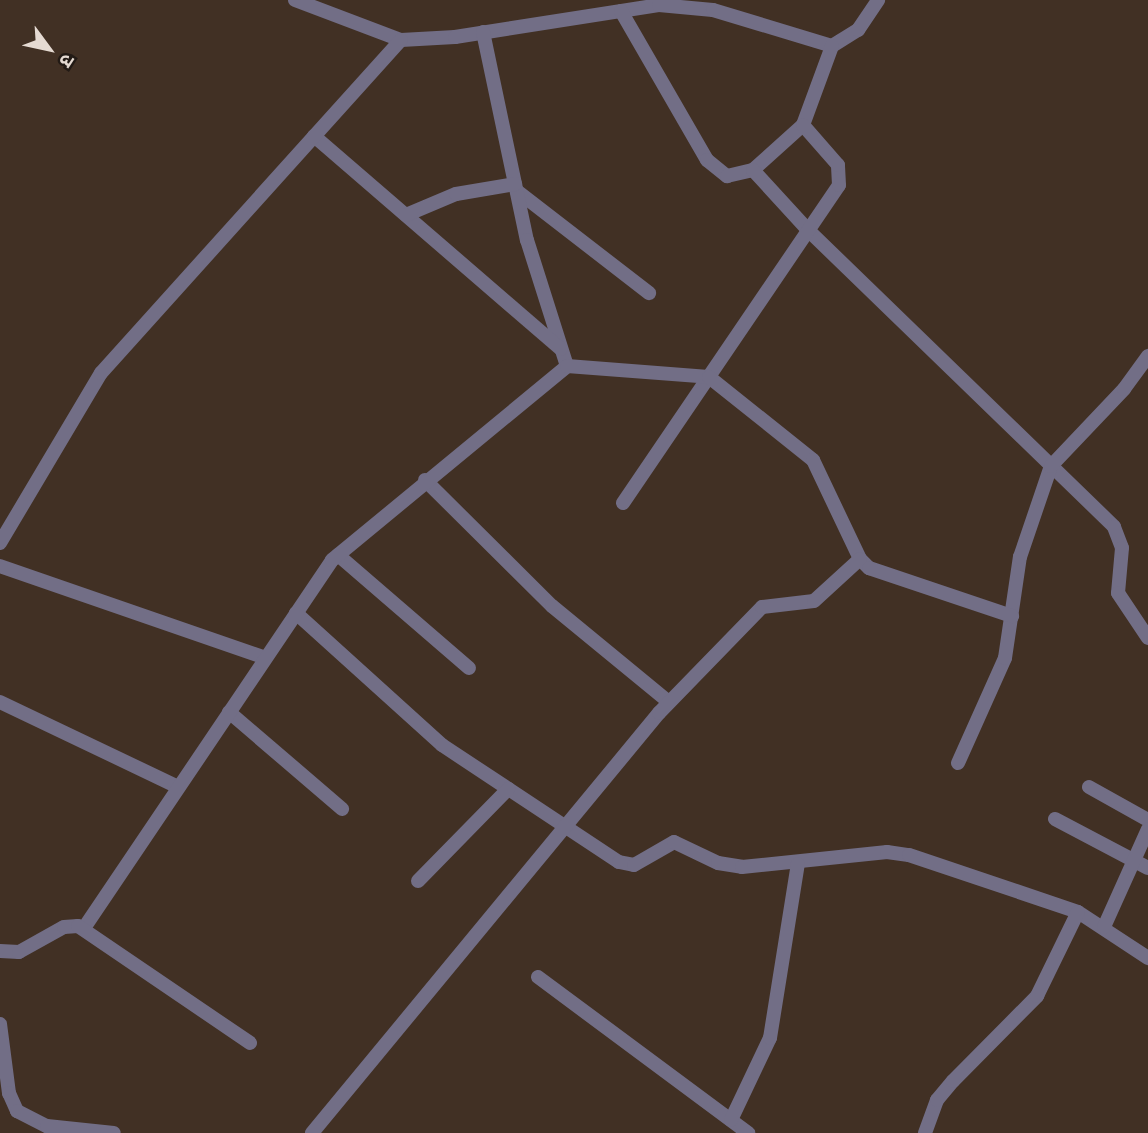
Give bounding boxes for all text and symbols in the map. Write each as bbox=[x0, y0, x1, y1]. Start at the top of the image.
north arrow bbox=[14, 14, 84, 84]
text: उ bbox=[54, 49, 81, 72]

